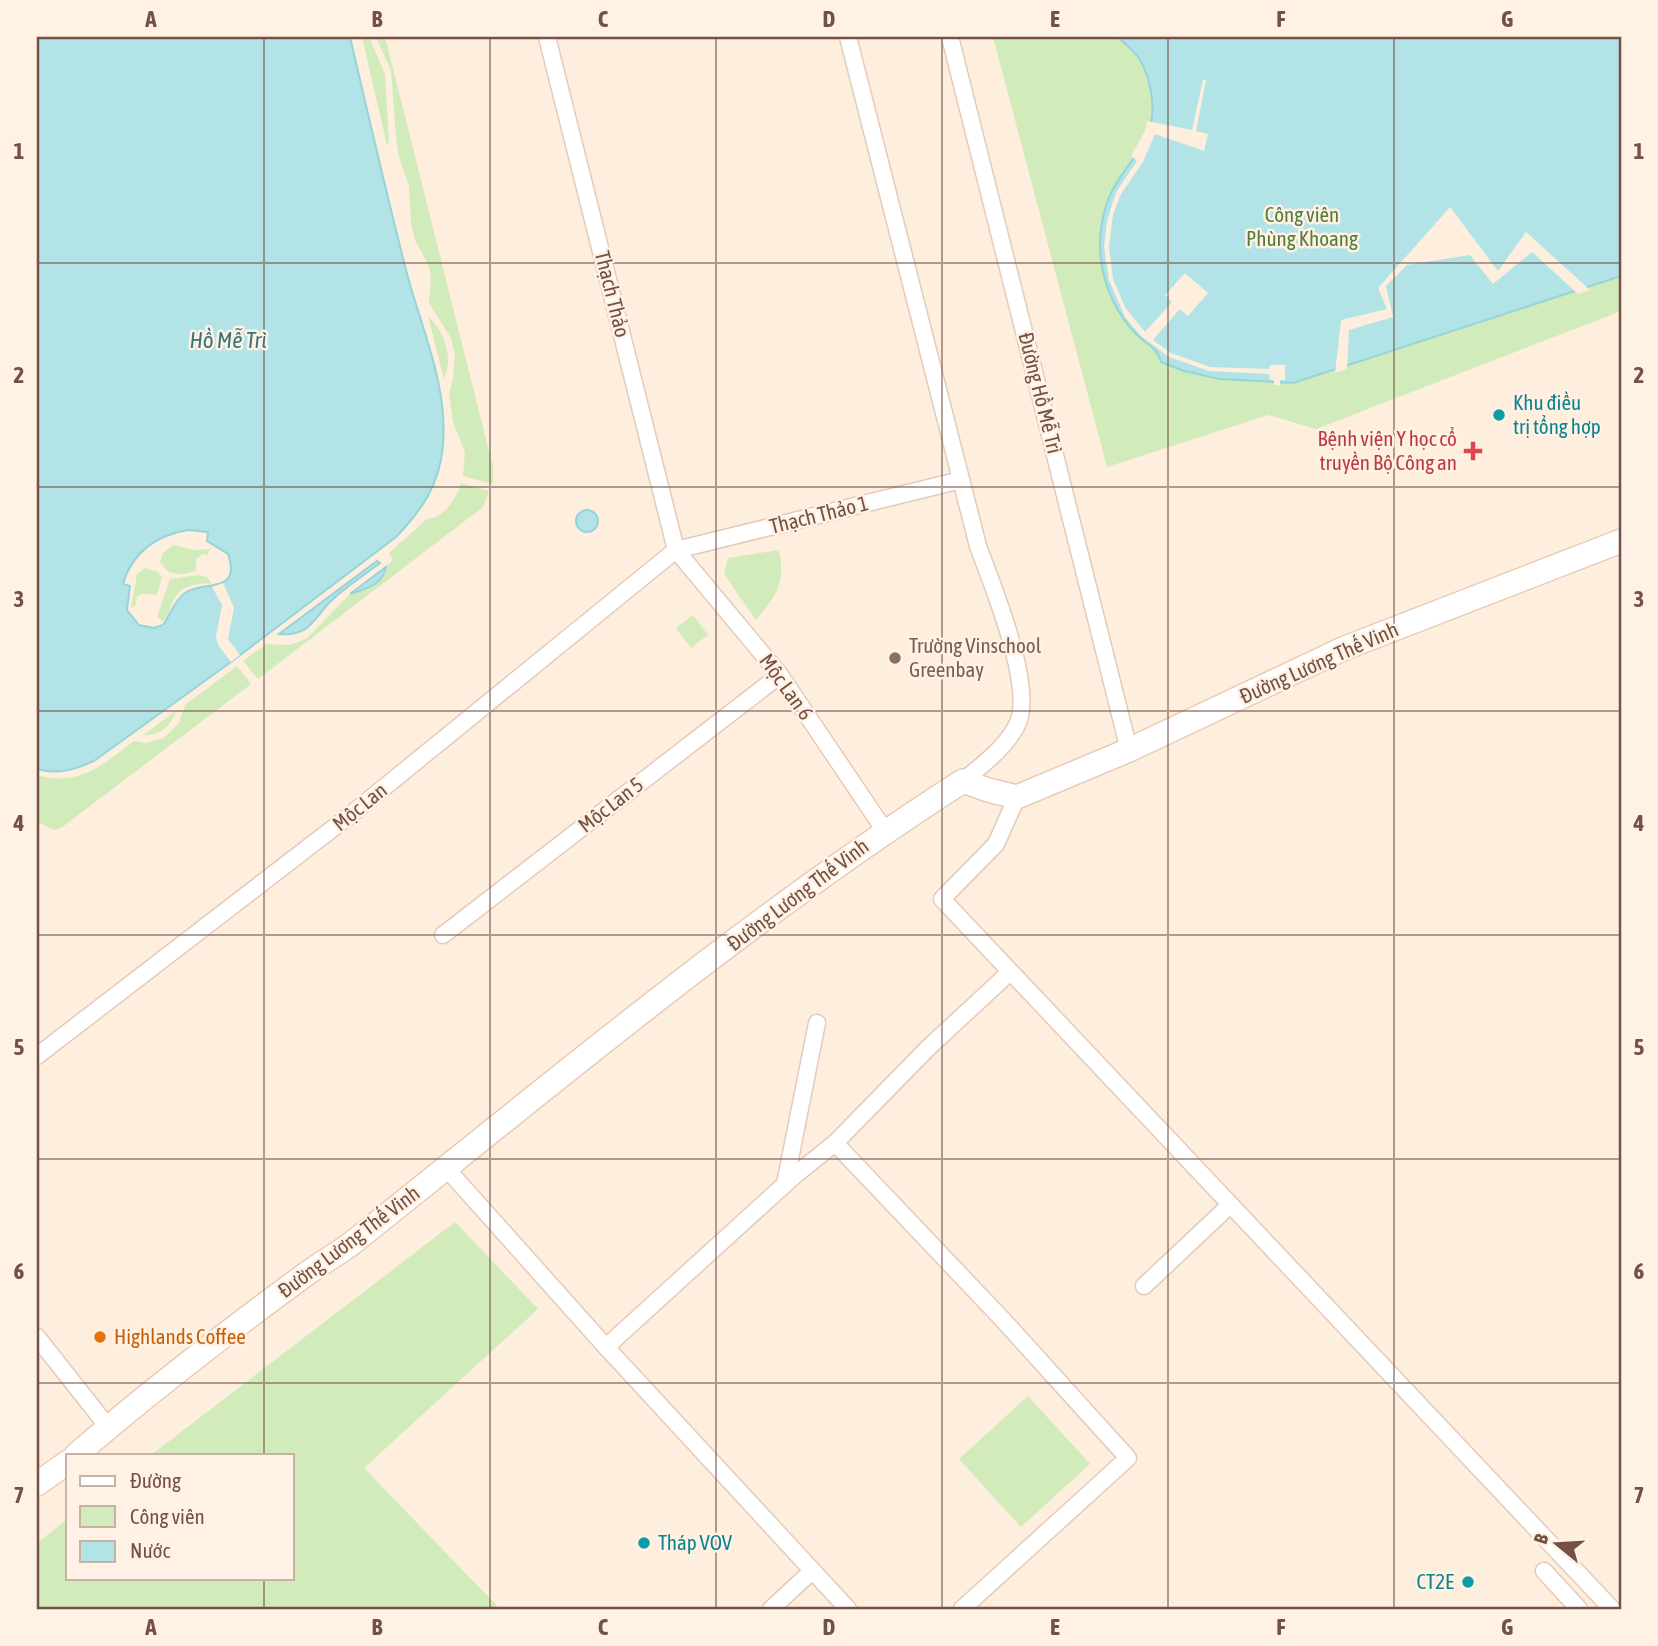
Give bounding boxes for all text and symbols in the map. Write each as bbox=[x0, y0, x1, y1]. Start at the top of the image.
text: A bbox=[144, 6, 157, 32]
text: B bbox=[372, 6, 383, 32]
text: C bbox=[598, 6, 609, 32]
text: D bbox=[823, 6, 836, 32]
text: E bbox=[1050, 6, 1060, 32]
text: F bbox=[1276, 6, 1286, 32]
text: G bbox=[1501, 6, 1513, 32]
text: 1 bbox=[14, 138, 25, 164]
text: 1 bbox=[1634, 138, 1645, 164]
park label: Công viên Phùng Khoang bbox=[1246, 202, 1358, 250]
street label: Thạch Thảo bbox=[591, 248, 635, 339]
water label: Hồ Mễ Trì bbox=[189, 327, 267, 353]
street label: Đường Hồ Mễ Trì bbox=[1014, 330, 1068, 456]
text: 2 bbox=[14, 362, 24, 388]
text: 2 bbox=[1634, 362, 1644, 388]
place label: Khu điều trị tổng hợp bbox=[1513, 390, 1601, 438]
marker: Khu điều trị tổng hợp bbox=[1491, 407, 1507, 423]
place label: Bệnh viện Y học cổ truyền Bộ Công an bbox=[1318, 426, 1457, 474]
marker: Bệnh viện Y học cổ truyền Bộ Công an bbox=[1463, 441, 1483, 461]
street label: Thạch Thảo 1 bbox=[767, 490, 871, 538]
text: 3 bbox=[14, 586, 24, 612]
text: 3 bbox=[1634, 586, 1644, 612]
street label: Đường Lương Thế Vinh bbox=[1236, 616, 1402, 708]
place label: Trường Vinschool Greenbay bbox=[909, 633, 1042, 681]
street label: Mộc Lan 6 bbox=[755, 649, 819, 724]
marker: Trường Vinschool Greenbay bbox=[887, 650, 903, 666]
street label: Mộc Lan 5 bbox=[573, 772, 647, 837]
street label: Mộc Lan bbox=[327, 777, 391, 835]
text: 4 bbox=[13, 810, 25, 836]
text: 4 bbox=[1633, 810, 1645, 836]
street label: Đường Lương Thế Vinh bbox=[722, 833, 873, 955]
text: 5 bbox=[14, 1034, 25, 1060]
text: 5 bbox=[1634, 1034, 1645, 1060]
street label: Đường Lương Thế Vinh bbox=[273, 1180, 424, 1302]
text: 6 bbox=[14, 1258, 25, 1284]
text: 6 bbox=[1634, 1258, 1645, 1284]
place label: Highlands Coffee bbox=[114, 1324, 246, 1348]
marker: Highlands Coffee bbox=[92, 1329, 108, 1345]
legend bbox=[66, 1454, 294, 1580]
text: Đường bbox=[130, 1468, 181, 1492]
text: 7 bbox=[14, 1482, 24, 1508]
text: 7 bbox=[1634, 1482, 1644, 1508]
text: Công viên bbox=[130, 1504, 205, 1528]
north arrow bbox=[1522, 1510, 1592, 1580]
place label: Tháp VOV bbox=[658, 1530, 733, 1554]
text: B bbox=[1529, 1531, 1553, 1546]
marker: Tháp VOV bbox=[636, 1535, 652, 1551]
text: Nước bbox=[130, 1538, 170, 1562]
place label: CT2E bbox=[1417, 1569, 1454, 1593]
marker: CT2E bbox=[1460, 1574, 1476, 1590]
text: A bbox=[144, 1614, 157, 1640]
text: B bbox=[372, 1614, 383, 1640]
text: C bbox=[598, 1614, 609, 1640]
text: D bbox=[823, 1614, 836, 1640]
text: E bbox=[1050, 1614, 1060, 1640]
text: F bbox=[1276, 1614, 1286, 1640]
text: G bbox=[1501, 1614, 1513, 1640]

